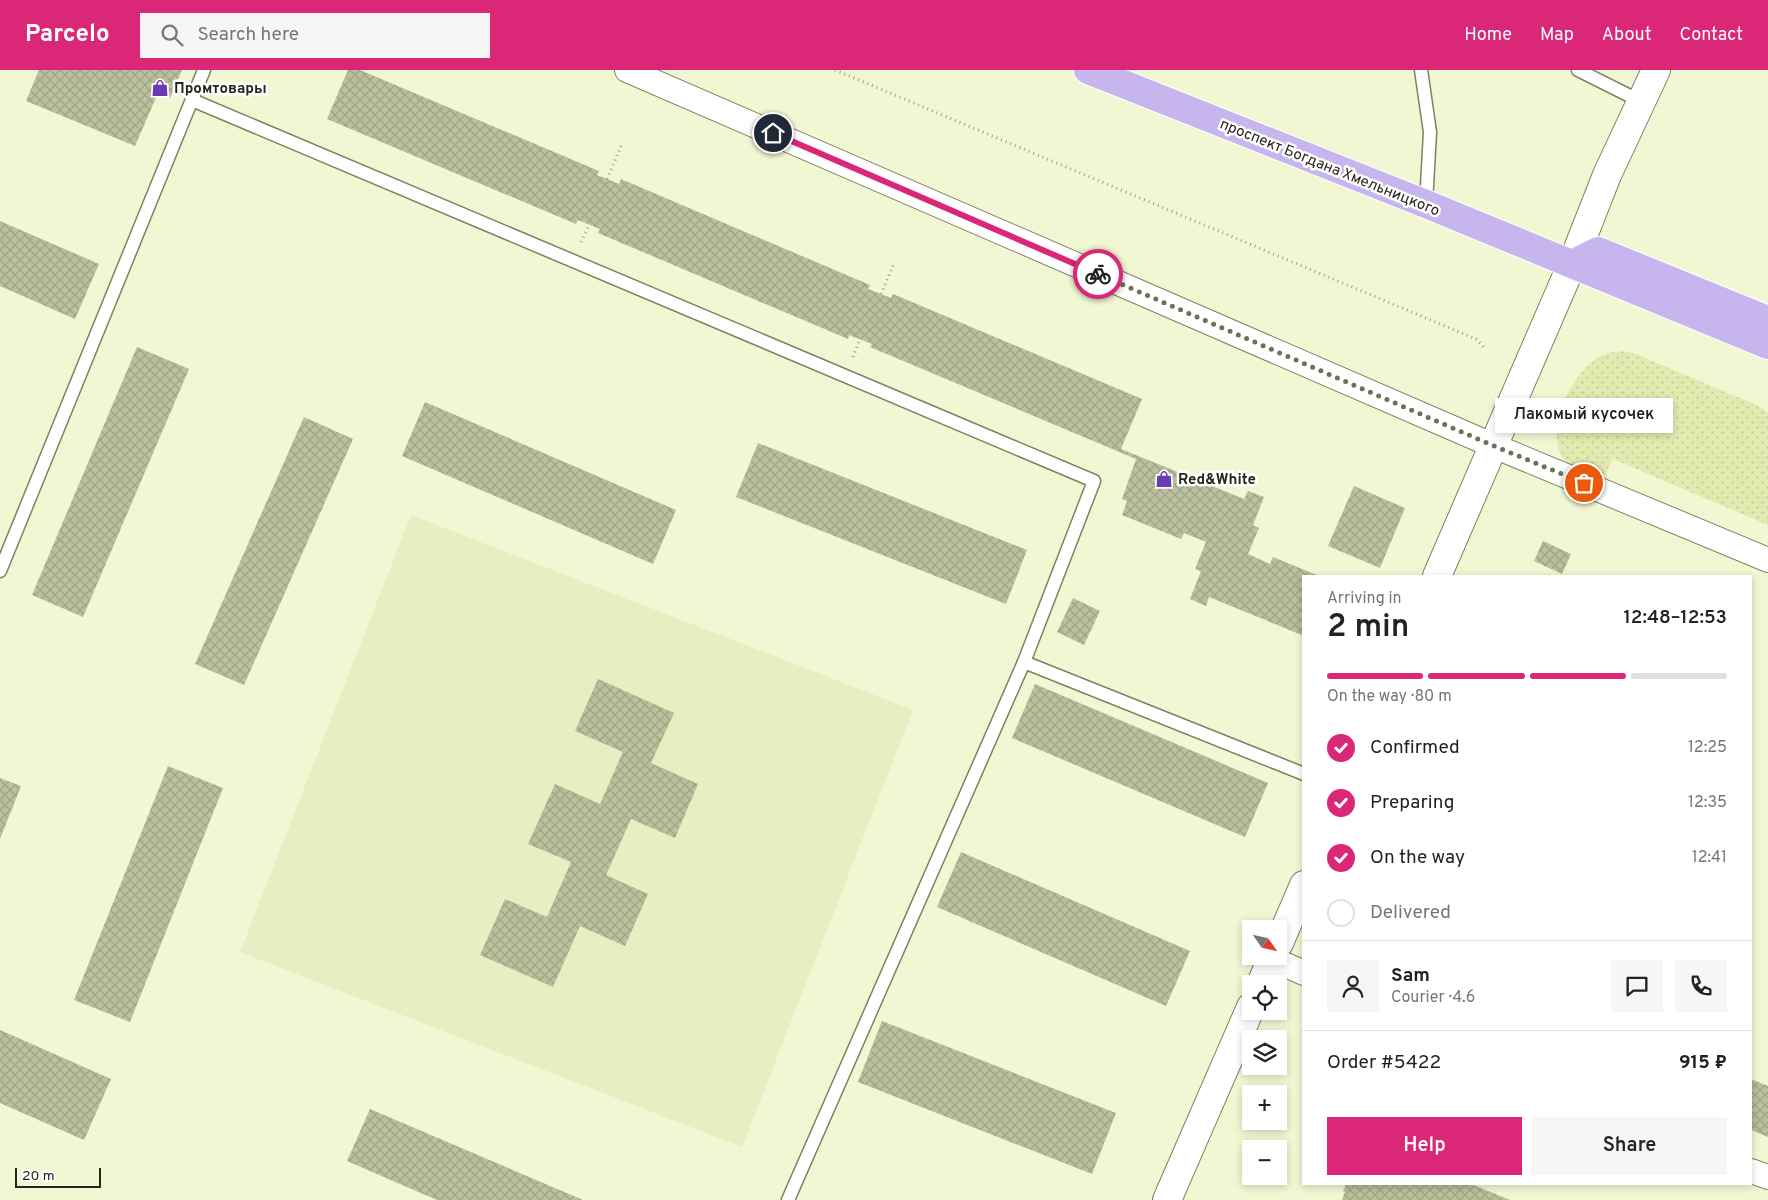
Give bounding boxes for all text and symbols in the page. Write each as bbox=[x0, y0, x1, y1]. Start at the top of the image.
search box bbox=[140, 13, 490, 58]
text: Parcelo bbox=[25, 20, 110, 50]
icon: search bbox=[158, 21, 186, 49]
text: Search here bbox=[198, 23, 299, 47]
text: Home bbox=[1464, 24, 1512, 47]
text: Map bbox=[1540, 24, 1574, 47]
text: About bbox=[1602, 24, 1651, 47]
text: Contact bbox=[1679, 24, 1743, 47]
shop icon: Промтовары bbox=[150, 78, 170, 98]
place label: Промтовары bbox=[174, 80, 267, 99]
pin bbox=[752, 112, 794, 154]
street label: проспект Богдана Хмельницкого bbox=[1217, 115, 1442, 221]
icon: home bbox=[759, 119, 787, 147]
courier bbox=[1073, 249, 1123, 299]
icon: bike bbox=[1084, 260, 1112, 288]
callout: Лакомый кусочек bbox=[1495, 398, 1673, 433]
text: Лакомый кусочек bbox=[1514, 405, 1654, 425]
pin bbox=[1563, 462, 1605, 504]
shop icon: Red&White bbox=[1154, 469, 1174, 489]
icon: bag bbox=[1570, 469, 1598, 497]
place label: Red&White bbox=[1178, 471, 1256, 490]
text: Arriving in bbox=[1327, 589, 1402, 609]
text: 12:48–12:53 bbox=[1623, 606, 1727, 630]
text: 2 min bbox=[1327, 608, 1409, 648]
text: On the way · 80 m bbox=[1327, 687, 1452, 707]
icon: check bbox=[1327, 734, 1355, 762]
text: Confirmed bbox=[1370, 736, 1460, 760]
text: 12:25 bbox=[1688, 738, 1727, 758]
icon: check bbox=[1327, 789, 1355, 817]
text: Preparing bbox=[1370, 791, 1454, 815]
text: 12:35 bbox=[1688, 793, 1727, 813]
icon: check bbox=[1327, 844, 1355, 872]
text: On the way bbox=[1370, 846, 1465, 870]
text: 12:41 bbox=[1692, 848, 1727, 868]
text: Delivered bbox=[1370, 901, 1451, 925]
north arrow bbox=[1242, 920, 1288, 965]
map controls bbox=[1242, 920, 1287, 1185]
button: person bbox=[1327, 960, 1379, 1012]
button: chat bbox=[1611, 960, 1663, 1012]
button: phone bbox=[1675, 960, 1727, 1012]
text: Sam bbox=[1391, 964, 1430, 988]
button: locate bbox=[1242, 975, 1287, 1020]
text: Courier · 4.6 bbox=[1391, 988, 1475, 1008]
button: layers bbox=[1242, 1030, 1287, 1075]
text: Order #5422 bbox=[1327, 1051, 1441, 1075]
text: 915 ₽ bbox=[1679, 1051, 1727, 1075]
button: + bbox=[1242, 1085, 1287, 1130]
button: Help bbox=[1327, 1117, 1522, 1175]
button: Share bbox=[1532, 1117, 1727, 1175]
button: − bbox=[1242, 1140, 1287, 1185]
scale bar bbox=[15, 1165, 101, 1188]
text: 20 m bbox=[22, 1168, 55, 1185]

